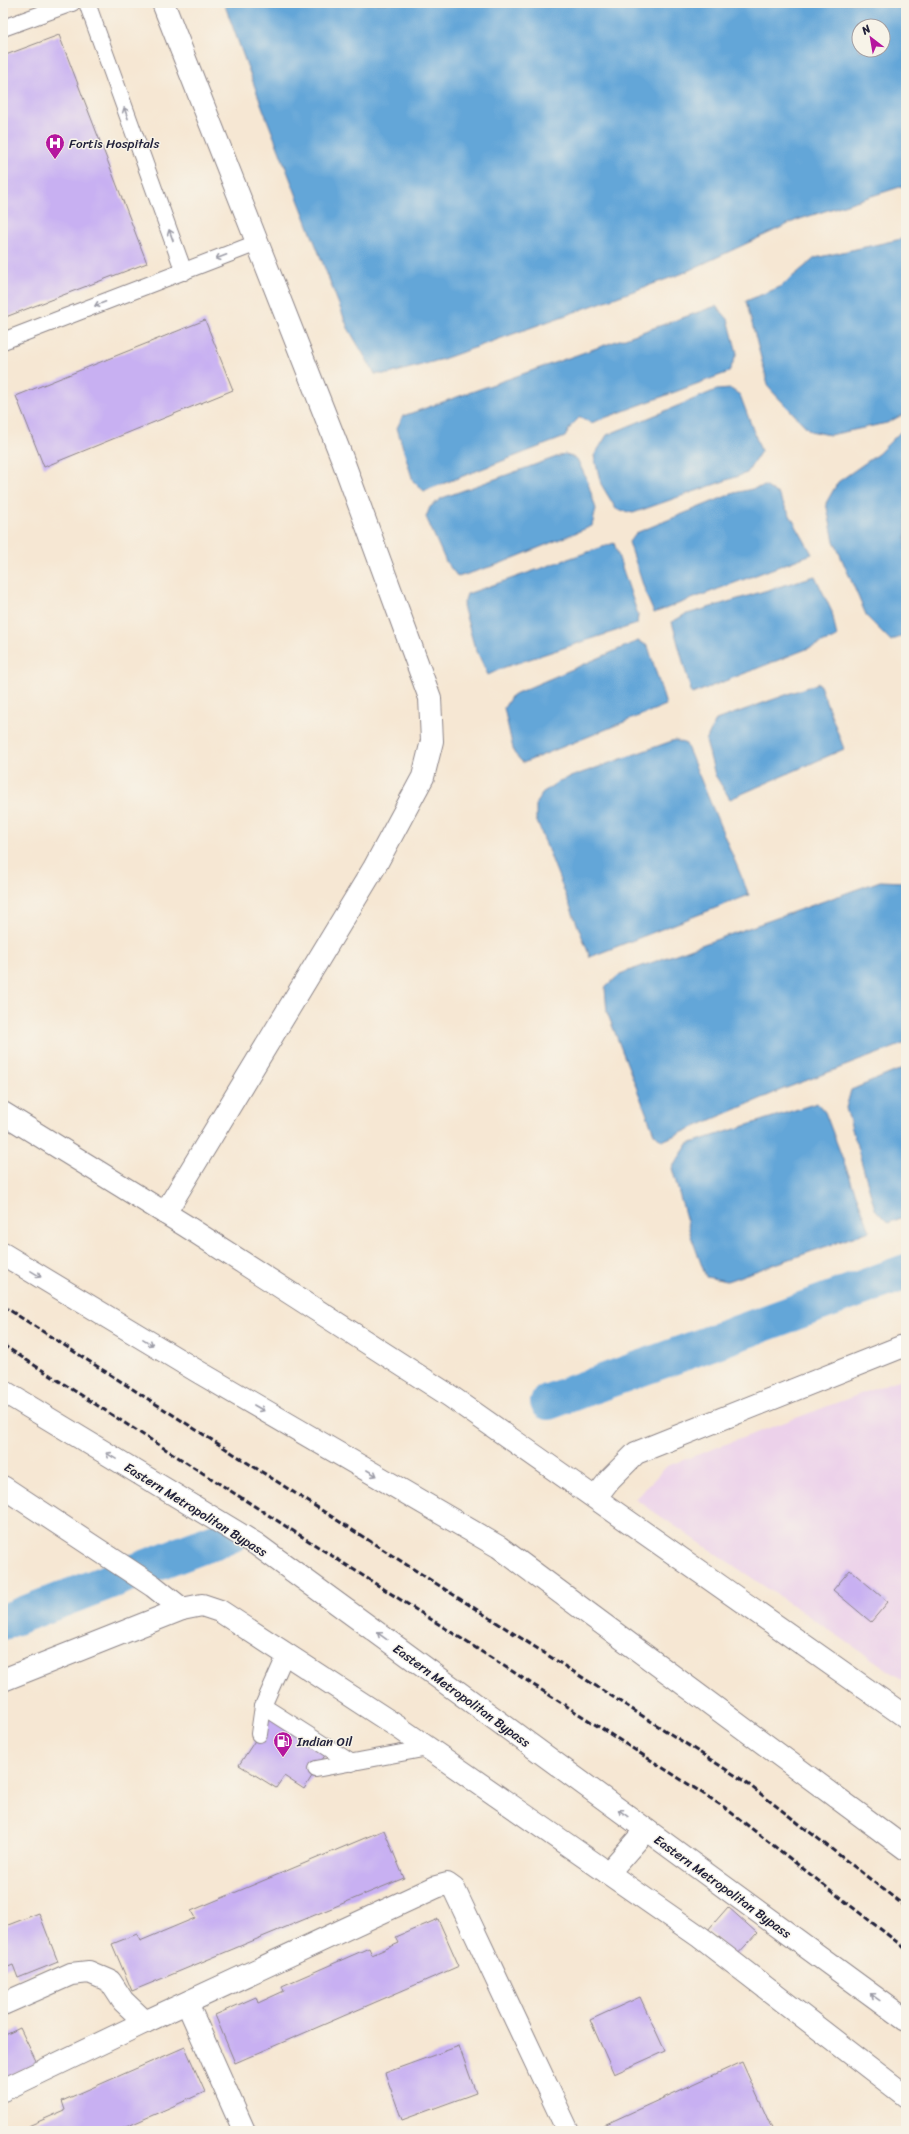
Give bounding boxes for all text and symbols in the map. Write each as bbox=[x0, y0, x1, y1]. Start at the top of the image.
north arrow bbox=[851, 18, 891, 58]
text: N bbox=[857, 20, 875, 40]
one-way arrow bbox=[122, 107, 130, 119]
hospital icon: Fortis Hospitals bbox=[44, 132, 66, 160]
place label: Fortis Hospitals bbox=[69, 132, 160, 155]
one-way arrow bbox=[166, 229, 174, 241]
one-way arrow bbox=[215, 254, 227, 262]
one-way arrow bbox=[94, 300, 106, 308]
one-way arrow bbox=[30, 1271, 42, 1279]
one-way arrow bbox=[142, 1338, 154, 1346]
one-way arrow bbox=[253, 1404, 265, 1412]
one-way arrow bbox=[105, 1452, 117, 1460]
street label: Eastern Metropolitan Bypass bbox=[119, 1456, 272, 1563]
one-way arrow bbox=[366, 1469, 377, 1477]
one-way arrow bbox=[377, 1632, 388, 1641]
street label: Eastern Metropolitan Bypass bbox=[388, 1637, 535, 1753]
fuel station icon: Indian Oil bbox=[272, 1730, 294, 1758]
place label: Indian Oil bbox=[296, 1730, 353, 1753]
one-way arrow bbox=[617, 1808, 628, 1817]
street label: Eastern Metropolitan Bypass bbox=[649, 1828, 796, 1944]
one-way arrow bbox=[869, 1993, 880, 2001]

